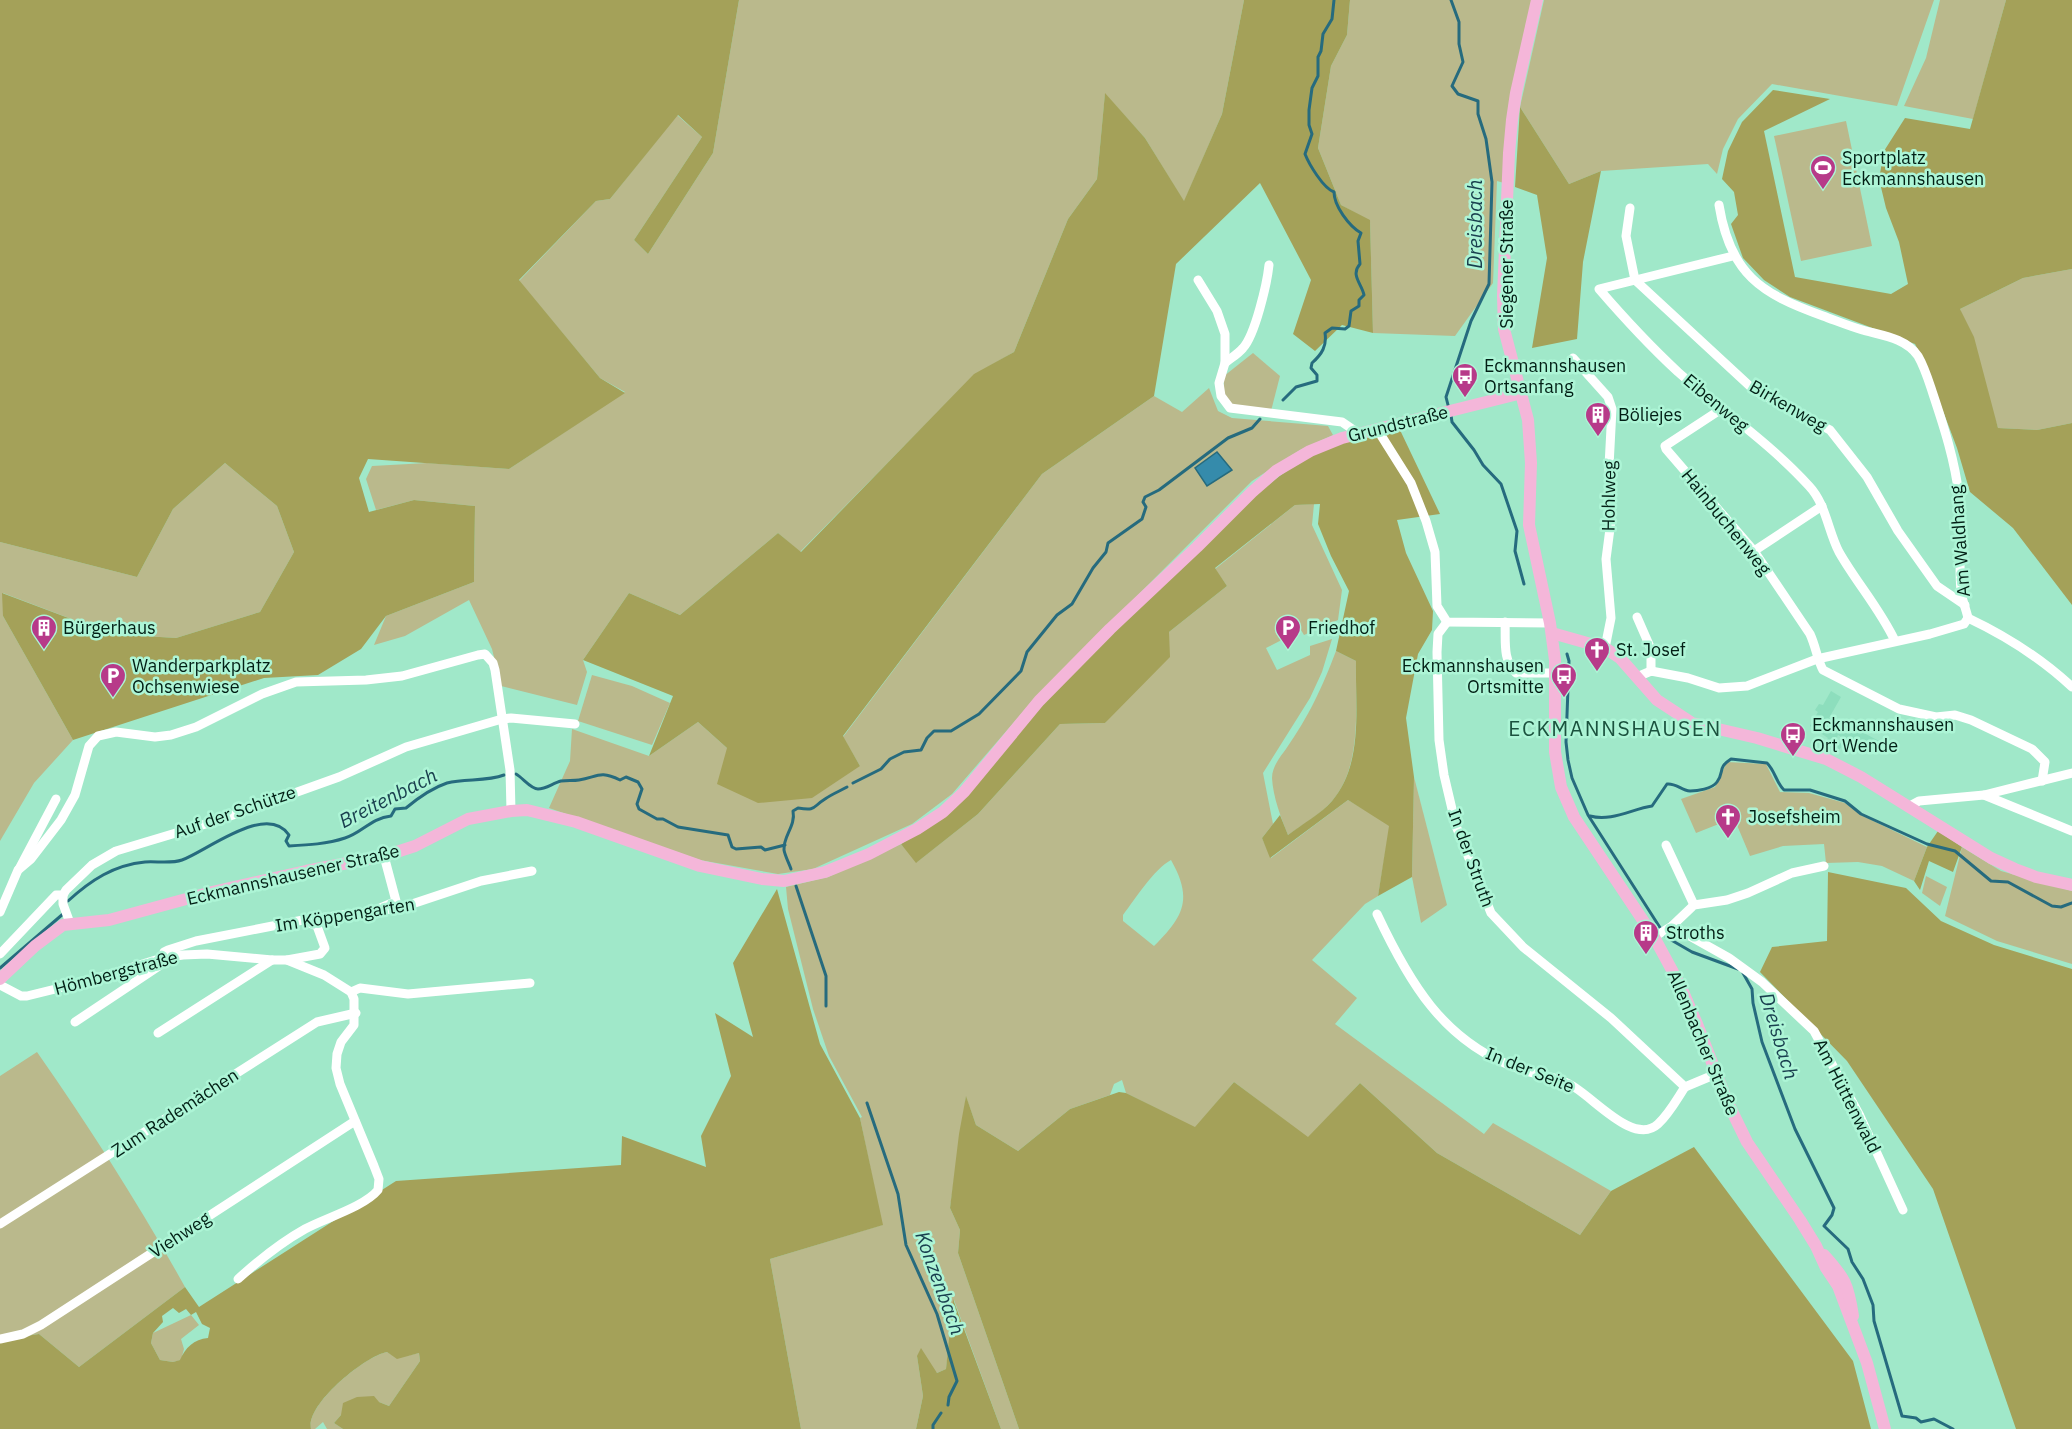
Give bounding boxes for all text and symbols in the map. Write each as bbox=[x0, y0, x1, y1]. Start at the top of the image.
place label: Sportplatz Eckmannshausen bbox=[1842, 146, 1984, 190]
sports icon: Sportplatz Eckmannshausen bbox=[1808, 153, 1838, 191]
water label: Dreisbach bbox=[1461, 179, 1488, 269]
street label: Siegener Straße bbox=[1495, 199, 1518, 329]
place label: Eckmannshausen Ortsanfang bbox=[1484, 354, 1626, 398]
bus stop icon: Eckmannshausen Ortsanfang bbox=[1450, 361, 1480, 399]
street label: Eibenweg bbox=[1679, 369, 1754, 437]
street label: Birkenweg bbox=[1746, 374, 1831, 437]
street label: Grundstraße bbox=[1345, 400, 1451, 447]
building icon: Böliejes bbox=[1583, 400, 1613, 438]
place label: Böliejes bbox=[1618, 403, 1682, 426]
street label: Hohlweg bbox=[1596, 460, 1621, 532]
street label: Hainbuchenweg bbox=[1677, 464, 1777, 580]
street label: Am Waldhang bbox=[1944, 484, 1975, 598]
building icon: Bürgerhaus bbox=[29, 613, 59, 651]
parking icon: Friedhof bbox=[1273, 613, 1303, 651]
place label: Bürgerhaus bbox=[63, 616, 156, 639]
place label: Friedhof bbox=[1308, 616, 1375, 639]
church icon: St. Josef bbox=[1582, 635, 1612, 673]
place label: St. Josef bbox=[1616, 638, 1686, 661]
place label: Wanderparkplatz Ochsenwiese bbox=[132, 654, 270, 698]
place label: Eckmannshausen Ortsmitte bbox=[1402, 654, 1544, 698]
parking icon: Wanderparkplatz Ochsenwiese bbox=[98, 661, 128, 699]
bus stop icon: Eckmannshausen Ortsmitte bbox=[1549, 661, 1579, 699]
place label: Eckmannshausen Ort Wende bbox=[1812, 713, 1954, 757]
district label: ECKMANNSHAUSEN bbox=[1508, 714, 1722, 742]
bus stop icon: Eckmannshausen Ort Wende bbox=[1778, 720, 1808, 758]
water label: Breitenbach bbox=[334, 761, 442, 834]
street label: Auf der Schütze bbox=[171, 780, 299, 843]
church icon: Josefsheim bbox=[1713, 802, 1743, 840]
place label: Josefsheim bbox=[1748, 805, 1841, 828]
street label: In der Struth bbox=[1443, 806, 1500, 910]
street label: Eckmannshausener Straße bbox=[184, 839, 401, 910]
street label: Im Köppengarten bbox=[273, 892, 416, 937]
building icon: Stroths bbox=[1631, 918, 1661, 956]
place label: Stroths bbox=[1666, 921, 1725, 944]
street label: Hömbergstraße bbox=[52, 945, 180, 1000]
street label: Allenbacher Straße bbox=[1662, 967, 1745, 1119]
water label: Dreisbach bbox=[1754, 989, 1805, 1083]
street label: Am Hüttenwald bbox=[1809, 1035, 1886, 1157]
street label: In der Seite bbox=[1482, 1041, 1578, 1098]
street label: Zum Rademächen bbox=[107, 1063, 242, 1162]
street label: Viehweg bbox=[145, 1206, 215, 1263]
water label: Konzenbach bbox=[909, 1227, 972, 1338]

